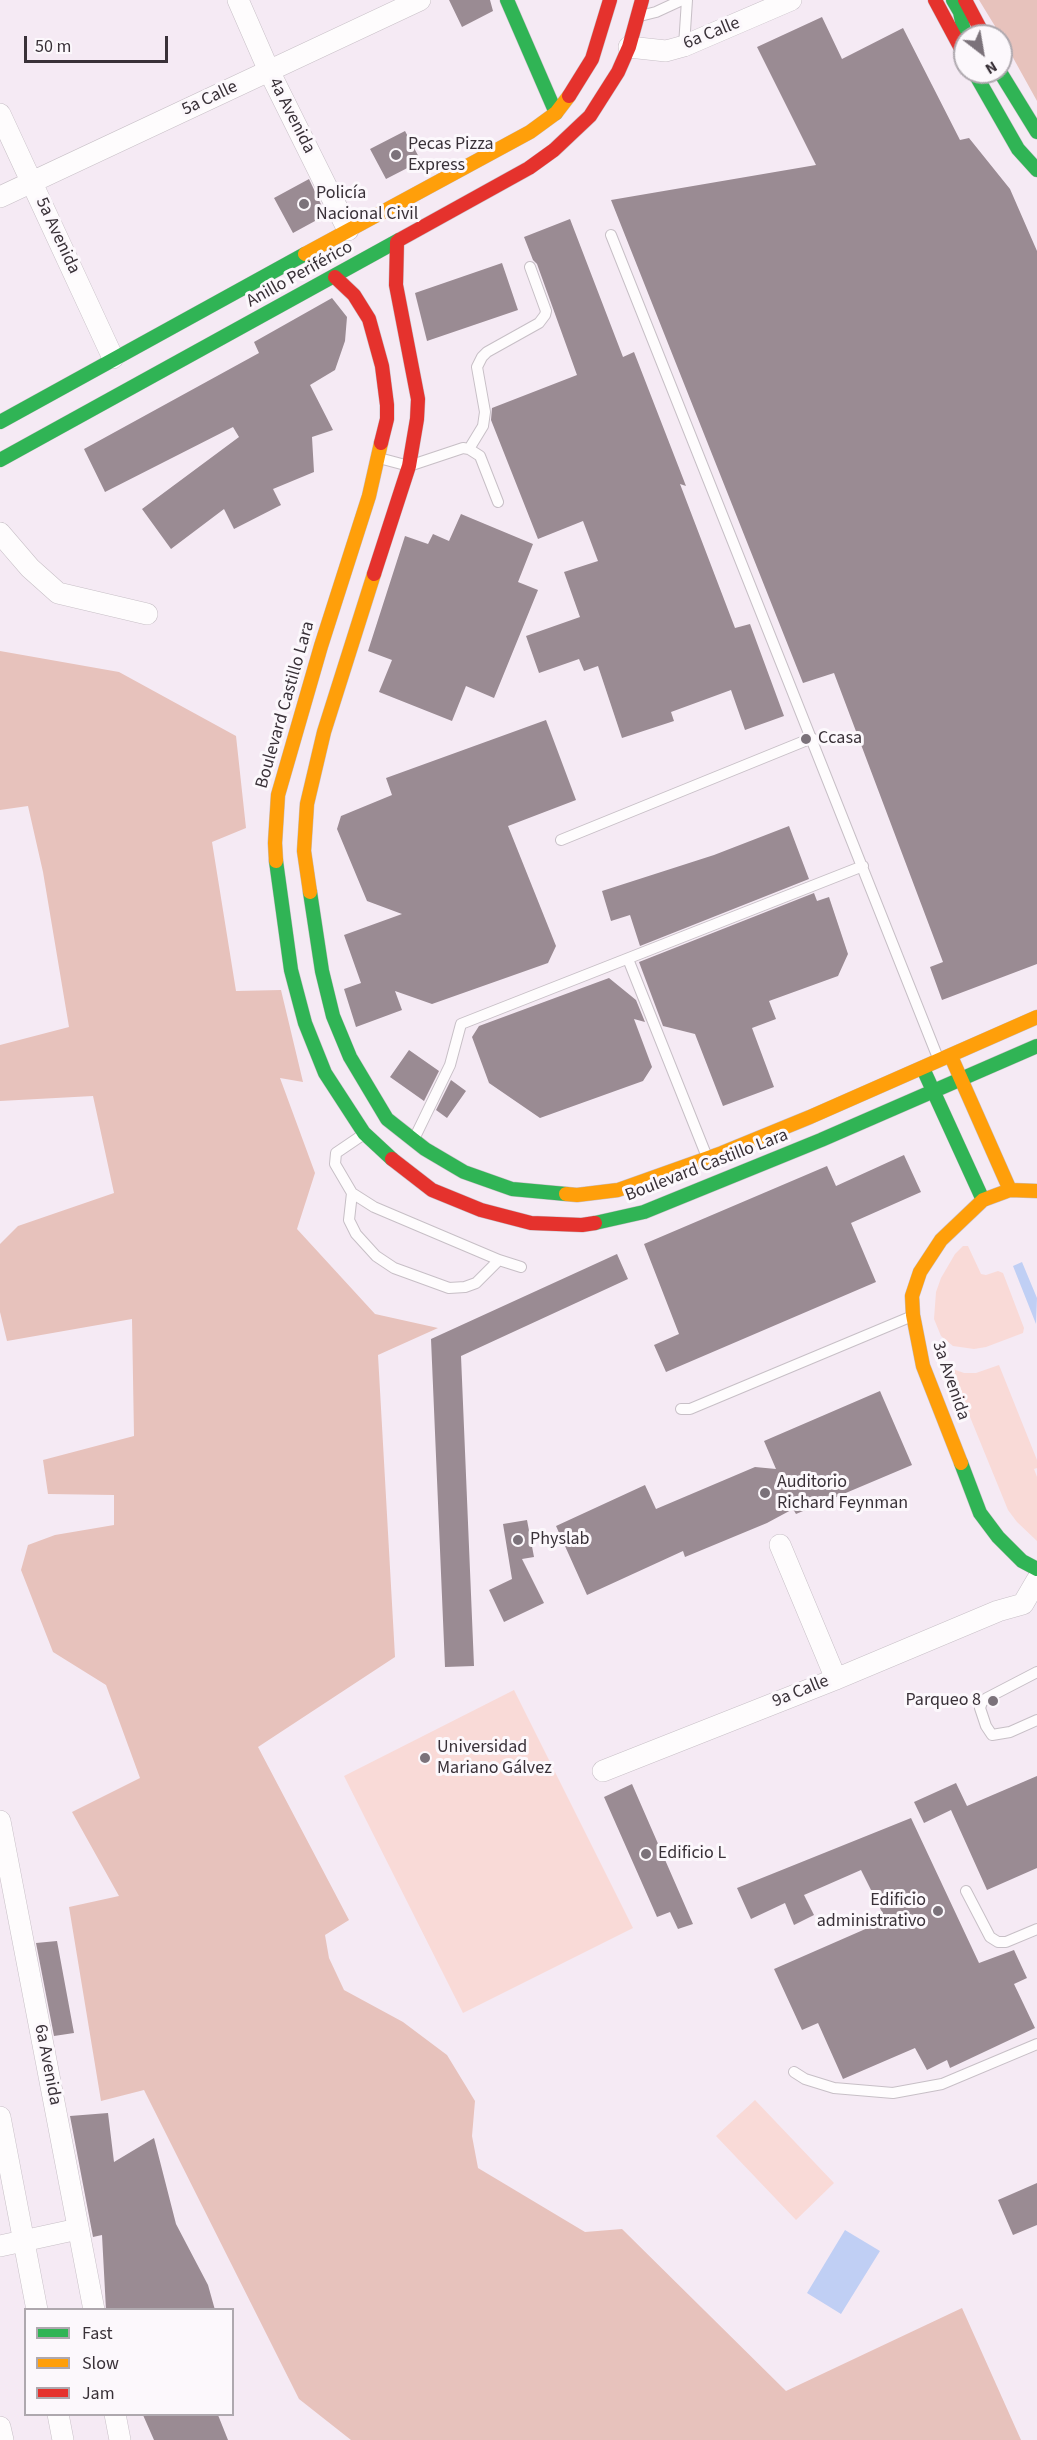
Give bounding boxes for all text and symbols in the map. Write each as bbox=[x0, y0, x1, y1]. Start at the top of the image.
street label: 6a Calle bbox=[681, 13, 743, 55]
scale bar bbox=[27, 24, 171, 62]
north arrow bbox=[953, 24, 1013, 84]
text: 50 m bbox=[35, 34, 71, 59]
text: N bbox=[981, 56, 1001, 80]
street label: 4a Avenida bbox=[263, 75, 319, 157]
street label: 5a Calle bbox=[179, 77, 241, 121]
place label: Pecas Pizza Express bbox=[408, 134, 494, 176]
marker: Pecas Pizza Express bbox=[389, 148, 403, 162]
place label: Policía Nacional Civil bbox=[316, 183, 418, 226]
street label: 5a Avenida bbox=[30, 194, 84, 278]
marker: Policía Nacional Civil bbox=[297, 197, 311, 211]
street label: Anillo Periférico bbox=[243, 237, 357, 313]
street label: Boulevard Castillo Lara bbox=[252, 619, 320, 791]
place label: Ccasa bbox=[818, 728, 862, 750]
marker: Ccasa bbox=[799, 732, 813, 746]
street label: Boulevard Castillo Lara bbox=[622, 1125, 792, 1207]
street label: 3a Avenida bbox=[926, 1339, 974, 1423]
place label: Auditorio Richard Feynman bbox=[777, 1472, 908, 1514]
marker: Auditorio Richard Feynman bbox=[758, 1486, 772, 1500]
place label: Physlab bbox=[530, 1529, 590, 1551]
marker: Physlab bbox=[511, 1533, 525, 1547]
street label: 9a Calle bbox=[770, 1671, 832, 1713]
place label: Parqueo 8 bbox=[905, 1690, 981, 1712]
marker: Parqueo 8 bbox=[986, 1694, 1000, 1708]
place label: Universidad Mariano Gálvez bbox=[437, 1737, 552, 1780]
marker: Universidad Mariano Gálvez bbox=[418, 1751, 432, 1765]
place label: Edificio L bbox=[658, 1843, 726, 1865]
marker: Edificio L bbox=[639, 1847, 653, 1861]
place label: Edificio administrativo bbox=[817, 1890, 926, 1932]
marker: Edificio administrativo bbox=[931, 1904, 945, 1918]
street label: 6a Avenida bbox=[29, 2023, 65, 2107]
legend bbox=[24, 2308, 234, 2416]
text: Fast bbox=[82, 2321, 113, 2346]
text: Slow bbox=[82, 2351, 119, 2376]
text: Jam bbox=[82, 2381, 115, 2406]

